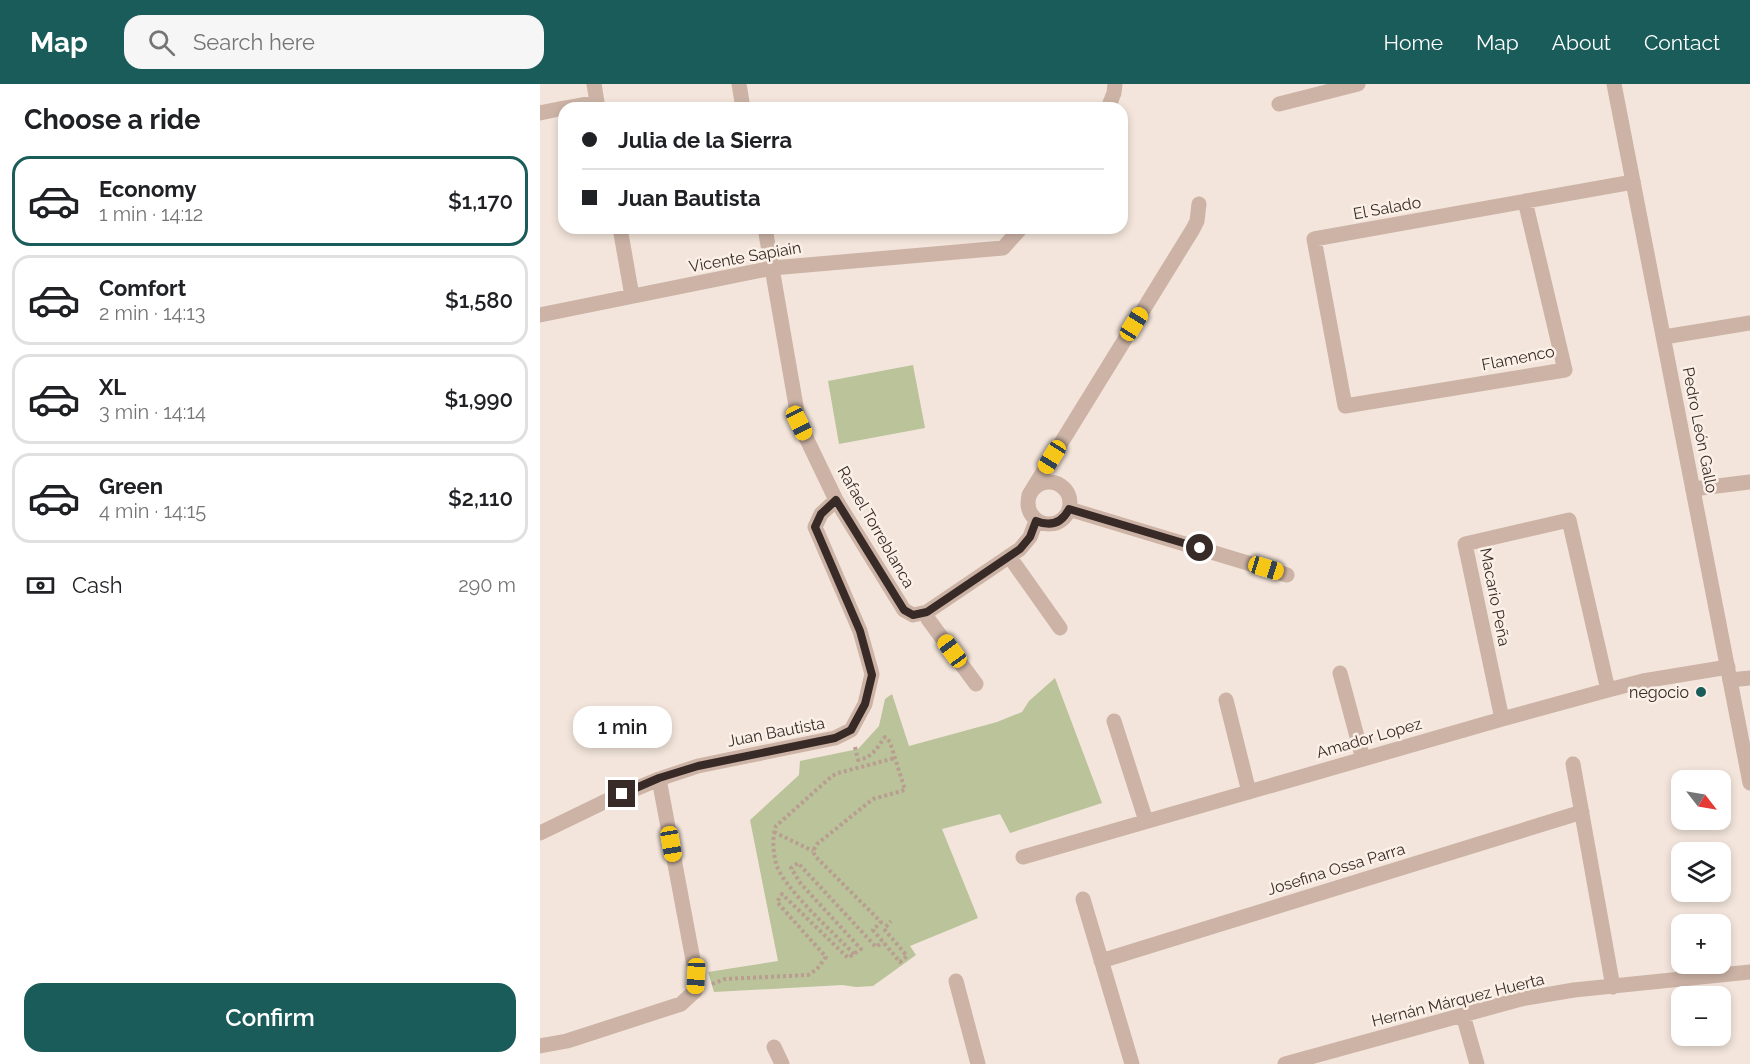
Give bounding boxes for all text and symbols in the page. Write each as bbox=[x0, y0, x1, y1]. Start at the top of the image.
search box bbox=[124, 15, 544, 69]
text: Map bbox=[30, 26, 88, 59]
icon: search bbox=[145, 26, 178, 59]
text: Search here bbox=[193, 29, 315, 55]
text: Home bbox=[1384, 30, 1443, 55]
text: Map bbox=[1476, 30, 1519, 55]
text: About bbox=[1552, 30, 1611, 55]
text: Contact bbox=[1644, 30, 1720, 55]
text: Choose a ride bbox=[24, 104, 200, 135]
text: Julia de la Sierra bbox=[618, 127, 792, 153]
icon: car bbox=[27, 174, 81, 228]
text: Economy bbox=[99, 176, 197, 202]
text: Juan Bautista bbox=[618, 185, 761, 211]
text: $1,170 bbox=[448, 188, 513, 214]
street label: El Salado bbox=[1352, 193, 1422, 223]
text: 1 min · 14:12 bbox=[99, 202, 203, 226]
street label: Vicente Sapiain bbox=[687, 238, 803, 276]
icon: car bbox=[27, 273, 81, 327]
text: Comfort bbox=[99, 275, 186, 301]
text: $1,580 bbox=[445, 287, 513, 313]
text: 2 min · 14:13 bbox=[99, 301, 205, 325]
car bbox=[1117, 304, 1151, 344]
street label: Flamenco bbox=[1480, 342, 1556, 374]
street label: Pedro León Gallo bbox=[1678, 365, 1722, 495]
icon: car bbox=[27, 372, 81, 426]
text: XL bbox=[99, 374, 126, 400]
text: $1,990 bbox=[445, 386, 513, 412]
text: 3 min · 14:14 bbox=[99, 400, 206, 424]
car bbox=[783, 403, 815, 443]
car bbox=[1035, 437, 1069, 477]
street label: Rafael Torreblanca bbox=[833, 463, 919, 591]
icon: car bbox=[27, 471, 81, 525]
text: Green bbox=[99, 473, 163, 499]
text: $2,110 bbox=[448, 485, 513, 511]
text: 4 min · 14:15 bbox=[99, 499, 206, 523]
route start bbox=[1186, 534, 1213, 561]
street label: Macario Peña bbox=[1476, 546, 1514, 648]
car bbox=[1246, 554, 1286, 582]
icon: cash bbox=[24, 569, 57, 602]
text: Cash bbox=[72, 572, 123, 598]
text: 290 m bbox=[458, 573, 516, 597]
car bbox=[934, 631, 970, 671]
place label: negocio bbox=[1629, 683, 1689, 702]
marker: negocio bbox=[1694, 685, 1708, 699]
callout: 1 min bbox=[572, 707, 672, 749]
street label: Juan Bautista bbox=[726, 713, 826, 751]
street label: Amador Lopez bbox=[1314, 714, 1424, 762]
text: 1 min bbox=[598, 715, 647, 739]
north arrow bbox=[1671, 770, 1731, 830]
map controls bbox=[1671, 770, 1731, 1046]
route end bbox=[608, 780, 635, 807]
car bbox=[659, 825, 683, 863]
street label: Josefina Ossa Parra bbox=[1265, 839, 1407, 899]
button: layers bbox=[1671, 842, 1731, 902]
button: + bbox=[1671, 914, 1731, 974]
car bbox=[686, 958, 706, 994]
street label: Hernán Márquez Huerta bbox=[1370, 969, 1546, 1031]
button: Confirm bbox=[24, 983, 516, 1052]
button: − bbox=[1671, 986, 1731, 1046]

